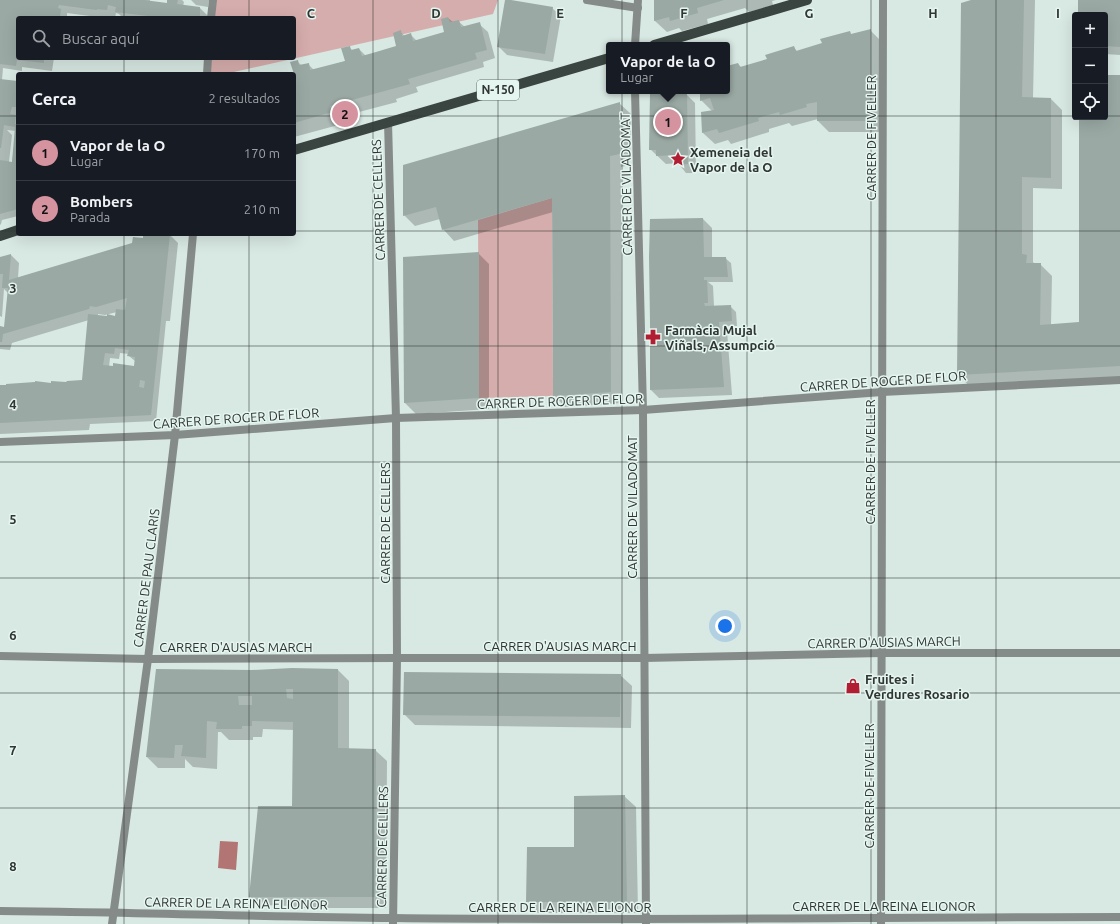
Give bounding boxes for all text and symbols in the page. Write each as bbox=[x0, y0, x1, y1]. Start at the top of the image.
text: C bbox=[307, 6, 316, 20]
text: D bbox=[431, 6, 441, 20]
text: E bbox=[556, 6, 564, 20]
text: F bbox=[680, 6, 688, 20]
text: G bbox=[805, 6, 814, 20]
text: H bbox=[928, 6, 938, 20]
text: I bbox=[1056, 6, 1060, 20]
map controls bbox=[1072, 12, 1108, 120]
button: + bbox=[1072, 12, 1108, 48]
search box bbox=[16, 16, 296, 60]
icon: search bbox=[30, 27, 52, 49]
text: Buscar aquí bbox=[62, 30, 139, 47]
popup bbox=[606, 42, 730, 94]
button: − bbox=[1072, 48, 1108, 84]
text: Vapor de la O bbox=[620, 53, 716, 70]
text: Lugar bbox=[620, 70, 653, 84]
street label: CARRER DE FIVELLER bbox=[864, 75, 878, 201]
road number: N-150 bbox=[477, 80, 519, 100]
button: locate bbox=[1072, 84, 1108, 120]
text: Cerca bbox=[32, 89, 77, 108]
text: 2 resultados bbox=[209, 91, 280, 105]
pin: 2 bbox=[332, 99, 358, 129]
pin: 1 bbox=[655, 107, 681, 137]
street label: CARRER DE VILADOMAT bbox=[618, 112, 634, 256]
text: Vapor de la O bbox=[70, 137, 165, 154]
street label: CARRER DE CELLERS bbox=[369, 139, 387, 261]
place label: Xemeneia del Vapor de la O bbox=[690, 145, 773, 174]
text: 1 bbox=[41, 146, 49, 160]
text: 170 m bbox=[244, 146, 280, 160]
place icon: Xemeneia del Vapor de la O bbox=[669, 150, 687, 168]
text: Lugar bbox=[70, 154, 103, 168]
text: Bombers bbox=[70, 193, 133, 210]
text: 2 bbox=[41, 202, 49, 216]
text: 210 m bbox=[244, 202, 280, 216]
text: Parada bbox=[70, 210, 110, 224]
text: 3 bbox=[9, 281, 17, 295]
place label: Farmàcia Mujal Viñals, Assumpció bbox=[665, 323, 775, 352]
pharmacy icon: Farmàcia Mujal Viñals, Assumpció bbox=[644, 328, 662, 346]
street label: CARRER DE ROGER DE FLOR bbox=[799, 368, 967, 394]
street label: CARRER DE ROGER DE FLOR bbox=[476, 391, 644, 411]
text: 4 bbox=[9, 397, 17, 411]
street label: CARRER DE FIVELLER bbox=[863, 399, 877, 525]
street label: CARRER DE ROGER DE FLOR bbox=[152, 405, 320, 431]
street label: CARRER DE VILADOMAT bbox=[625, 435, 639, 579]
street label: CARRER DE CELLERS bbox=[378, 462, 392, 584]
street label: CARRER DE PAU CLARIS bbox=[131, 508, 161, 648]
text: 5 bbox=[9, 512, 17, 526]
your location bbox=[715, 616, 735, 636]
text: 6 bbox=[9, 628, 17, 642]
street label: CARRER D'AUSIAS MARCH bbox=[807, 634, 961, 650]
street label: CARRER D'AUSIAS MARCH bbox=[483, 639, 637, 653]
street label: CARRER D'AUSIAS MARCH bbox=[159, 640, 313, 654]
place label: Fruites i Verdures Rosario bbox=[865, 672, 970, 701]
shop icon: Fruites i Verdures Rosario bbox=[844, 677, 862, 695]
street label: CARRER DE FIVELLER bbox=[862, 723, 876, 849]
text: 7 bbox=[9, 743, 17, 757]
street label: CARRER DE CELLERS bbox=[374, 786, 390, 908]
text: 8 bbox=[9, 859, 17, 873]
street label: CARRER DE LA REINA ELIONOR bbox=[144, 894, 328, 912]
street label: CARRER DE LA REINA ELIONOR bbox=[792, 899, 976, 913]
street label: CARRER DE LA REINA ELIONOR bbox=[468, 900, 652, 914]

